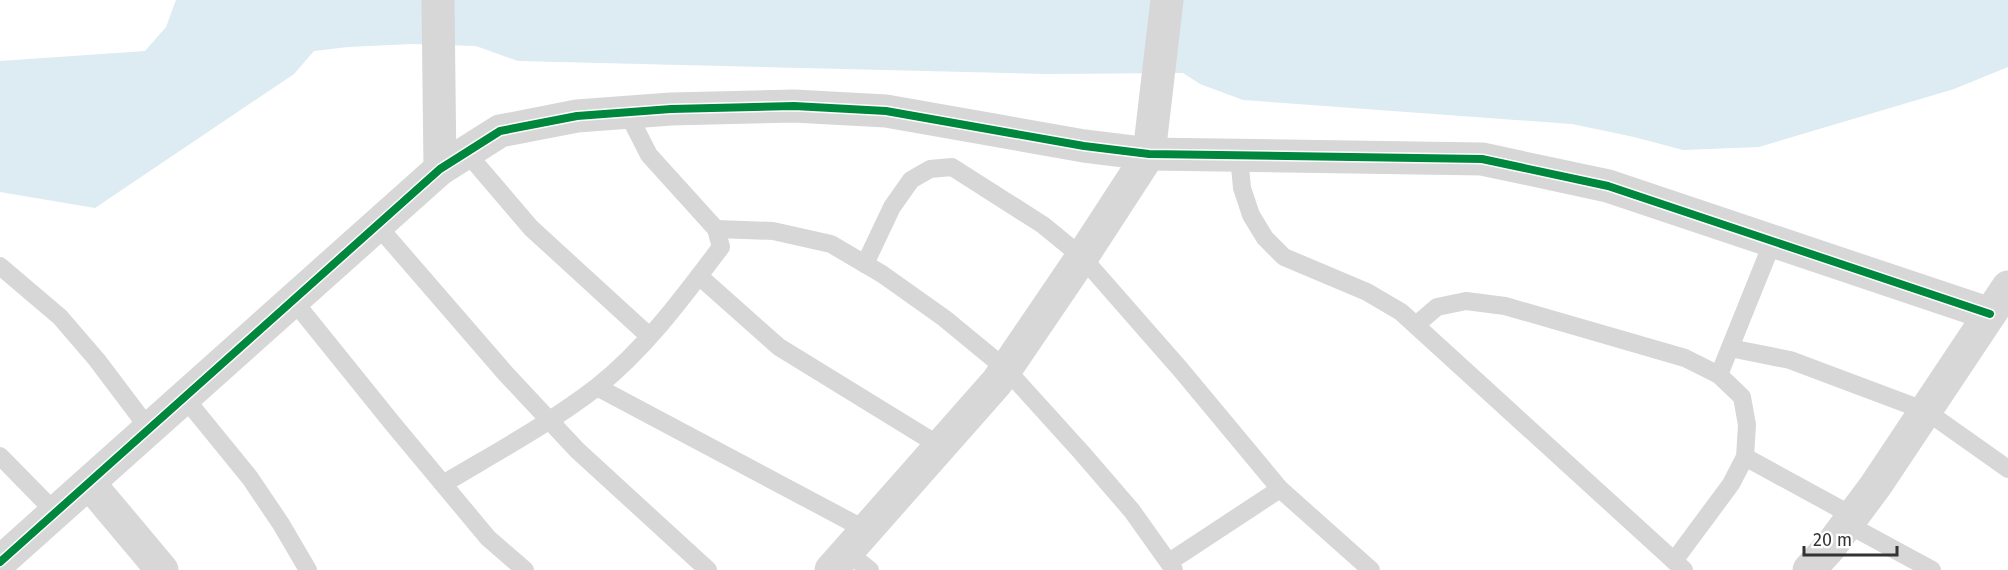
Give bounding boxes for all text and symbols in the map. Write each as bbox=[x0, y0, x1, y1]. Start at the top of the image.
scale bar bbox=[1804, 519, 1897, 557]
text: 20 m bbox=[1813, 529, 1852, 551]

